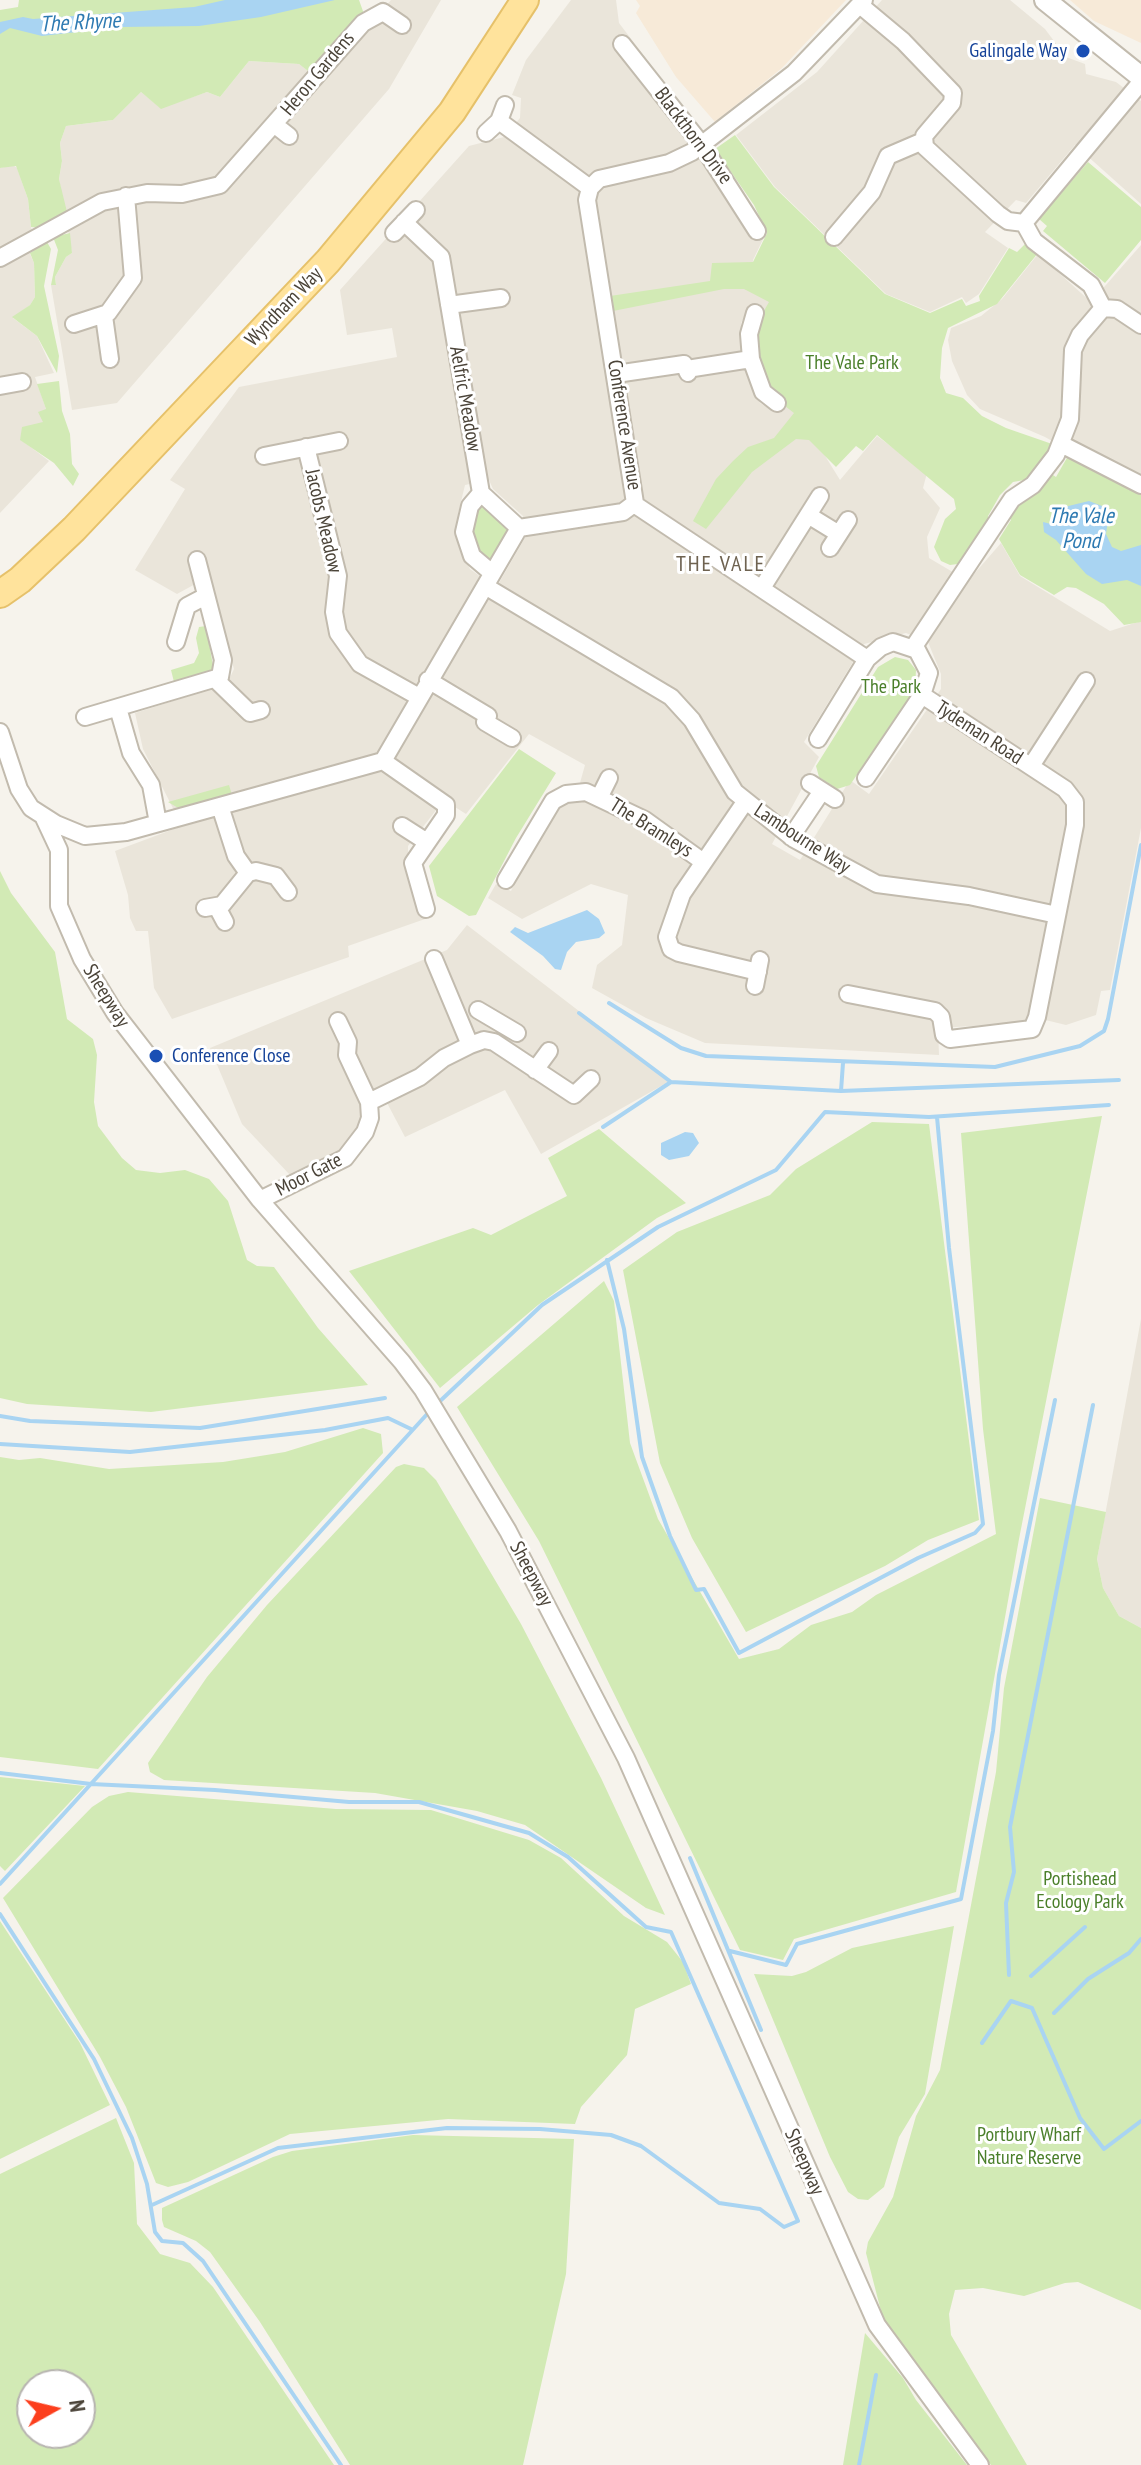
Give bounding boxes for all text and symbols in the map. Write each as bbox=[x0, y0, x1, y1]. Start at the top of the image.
water label: The Rhyne bbox=[39, 8, 121, 38]
street label: Heron Gardens bbox=[276, 27, 360, 121]
place label: Galingale Way bbox=[969, 39, 1067, 63]
marker: Galingale Way bbox=[1074, 42, 1092, 60]
street label: Blackthorn Drive bbox=[649, 83, 737, 189]
street label: Wyndham Way bbox=[240, 263, 328, 351]
street label: Aelfric Meadow bbox=[444, 345, 486, 453]
park label: The Vale Park bbox=[805, 351, 899, 375]
street label: Conference Avenue bbox=[602, 358, 646, 492]
street label: Jacobs Meadow bbox=[299, 467, 347, 575]
water label: The Vale Pond bbox=[1048, 504, 1114, 556]
district label: THE VALE bbox=[676, 552, 766, 578]
park label: The Park bbox=[861, 675, 921, 699]
street label: Tydeman Road bbox=[931, 696, 1027, 770]
street label: The Bramleys bbox=[605, 793, 697, 863]
street label: Lambourne Way bbox=[749, 799, 855, 879]
street label: Sheepway bbox=[77, 960, 135, 1032]
place label: Conference Close bbox=[172, 1044, 291, 1068]
marker: Conference Close bbox=[147, 1047, 165, 1065]
street label: Moor Gate bbox=[272, 1148, 346, 1202]
street label: Sheepway bbox=[504, 1538, 558, 1610]
park label: Portishead Ecology Park bbox=[1036, 1867, 1124, 1914]
park label: Portbury Wharf Nature Reserve bbox=[977, 2123, 1081, 2170]
street label: Sheepway bbox=[779, 2125, 829, 2199]
north arrow bbox=[16, 2369, 96, 2449]
text: N bbox=[63, 2398, 92, 2414]

